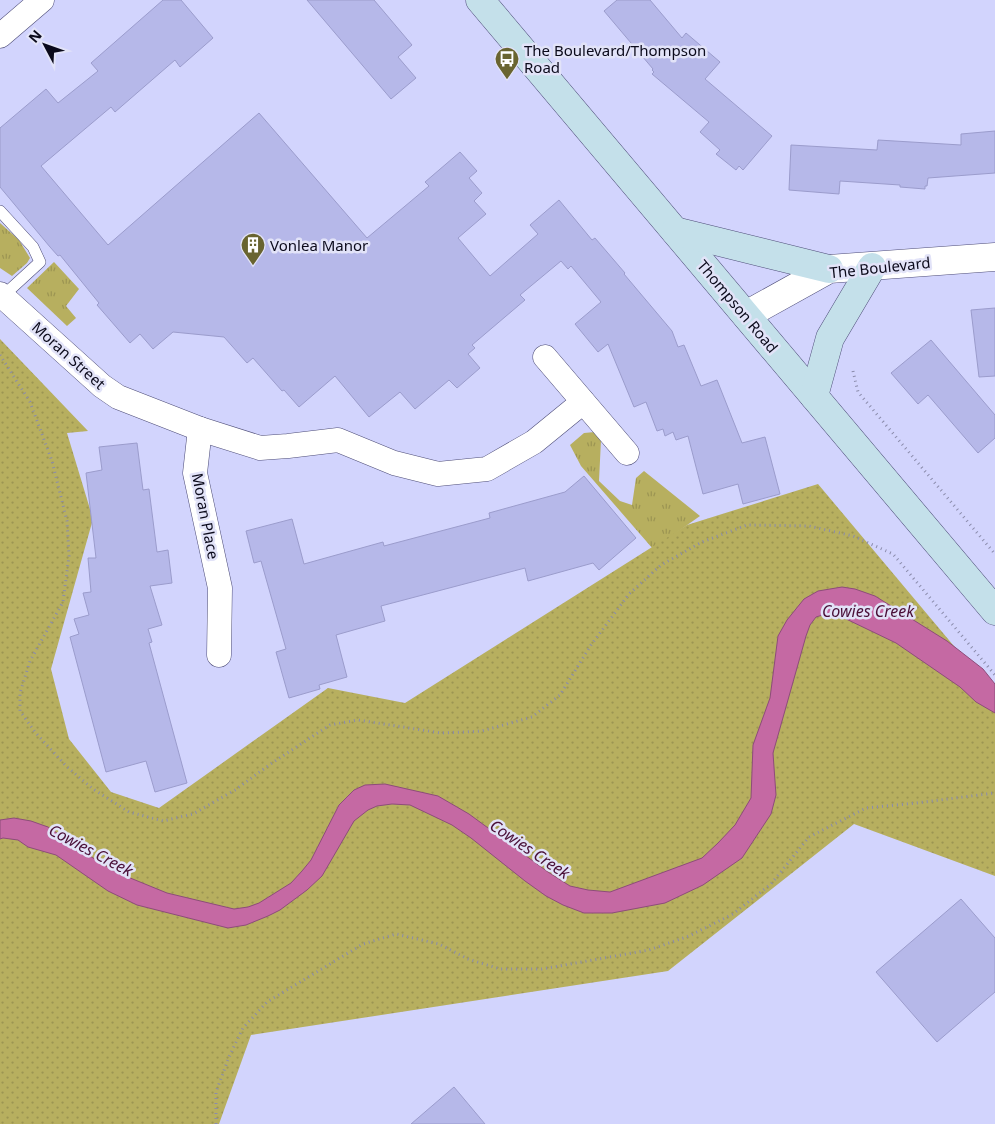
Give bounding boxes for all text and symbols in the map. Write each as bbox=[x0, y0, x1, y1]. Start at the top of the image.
north arrow bbox=[20, 20, 70, 70]
text: N bbox=[24, 26, 46, 47]
place label: The Boulevard/Thompson Road bbox=[524, 40, 706, 77]
bus stop icon: The Boulevard/Thompson Road bbox=[494, 46, 520, 80]
building icon: Vonlea Manor bbox=[240, 232, 266, 266]
place label: Vonlea Manor bbox=[270, 235, 368, 255]
street label: The Boulevard bbox=[829, 252, 931, 282]
street label: Thompson Road bbox=[693, 255, 783, 357]
street label: Moran Street bbox=[28, 317, 110, 394]
street label: Moran Place bbox=[188, 471, 224, 561]
water label: Cowies Creek bbox=[822, 600, 915, 622]
water label: Cowies Creek bbox=[486, 814, 575, 884]
water label: Cowies Creek bbox=[45, 819, 138, 882]

